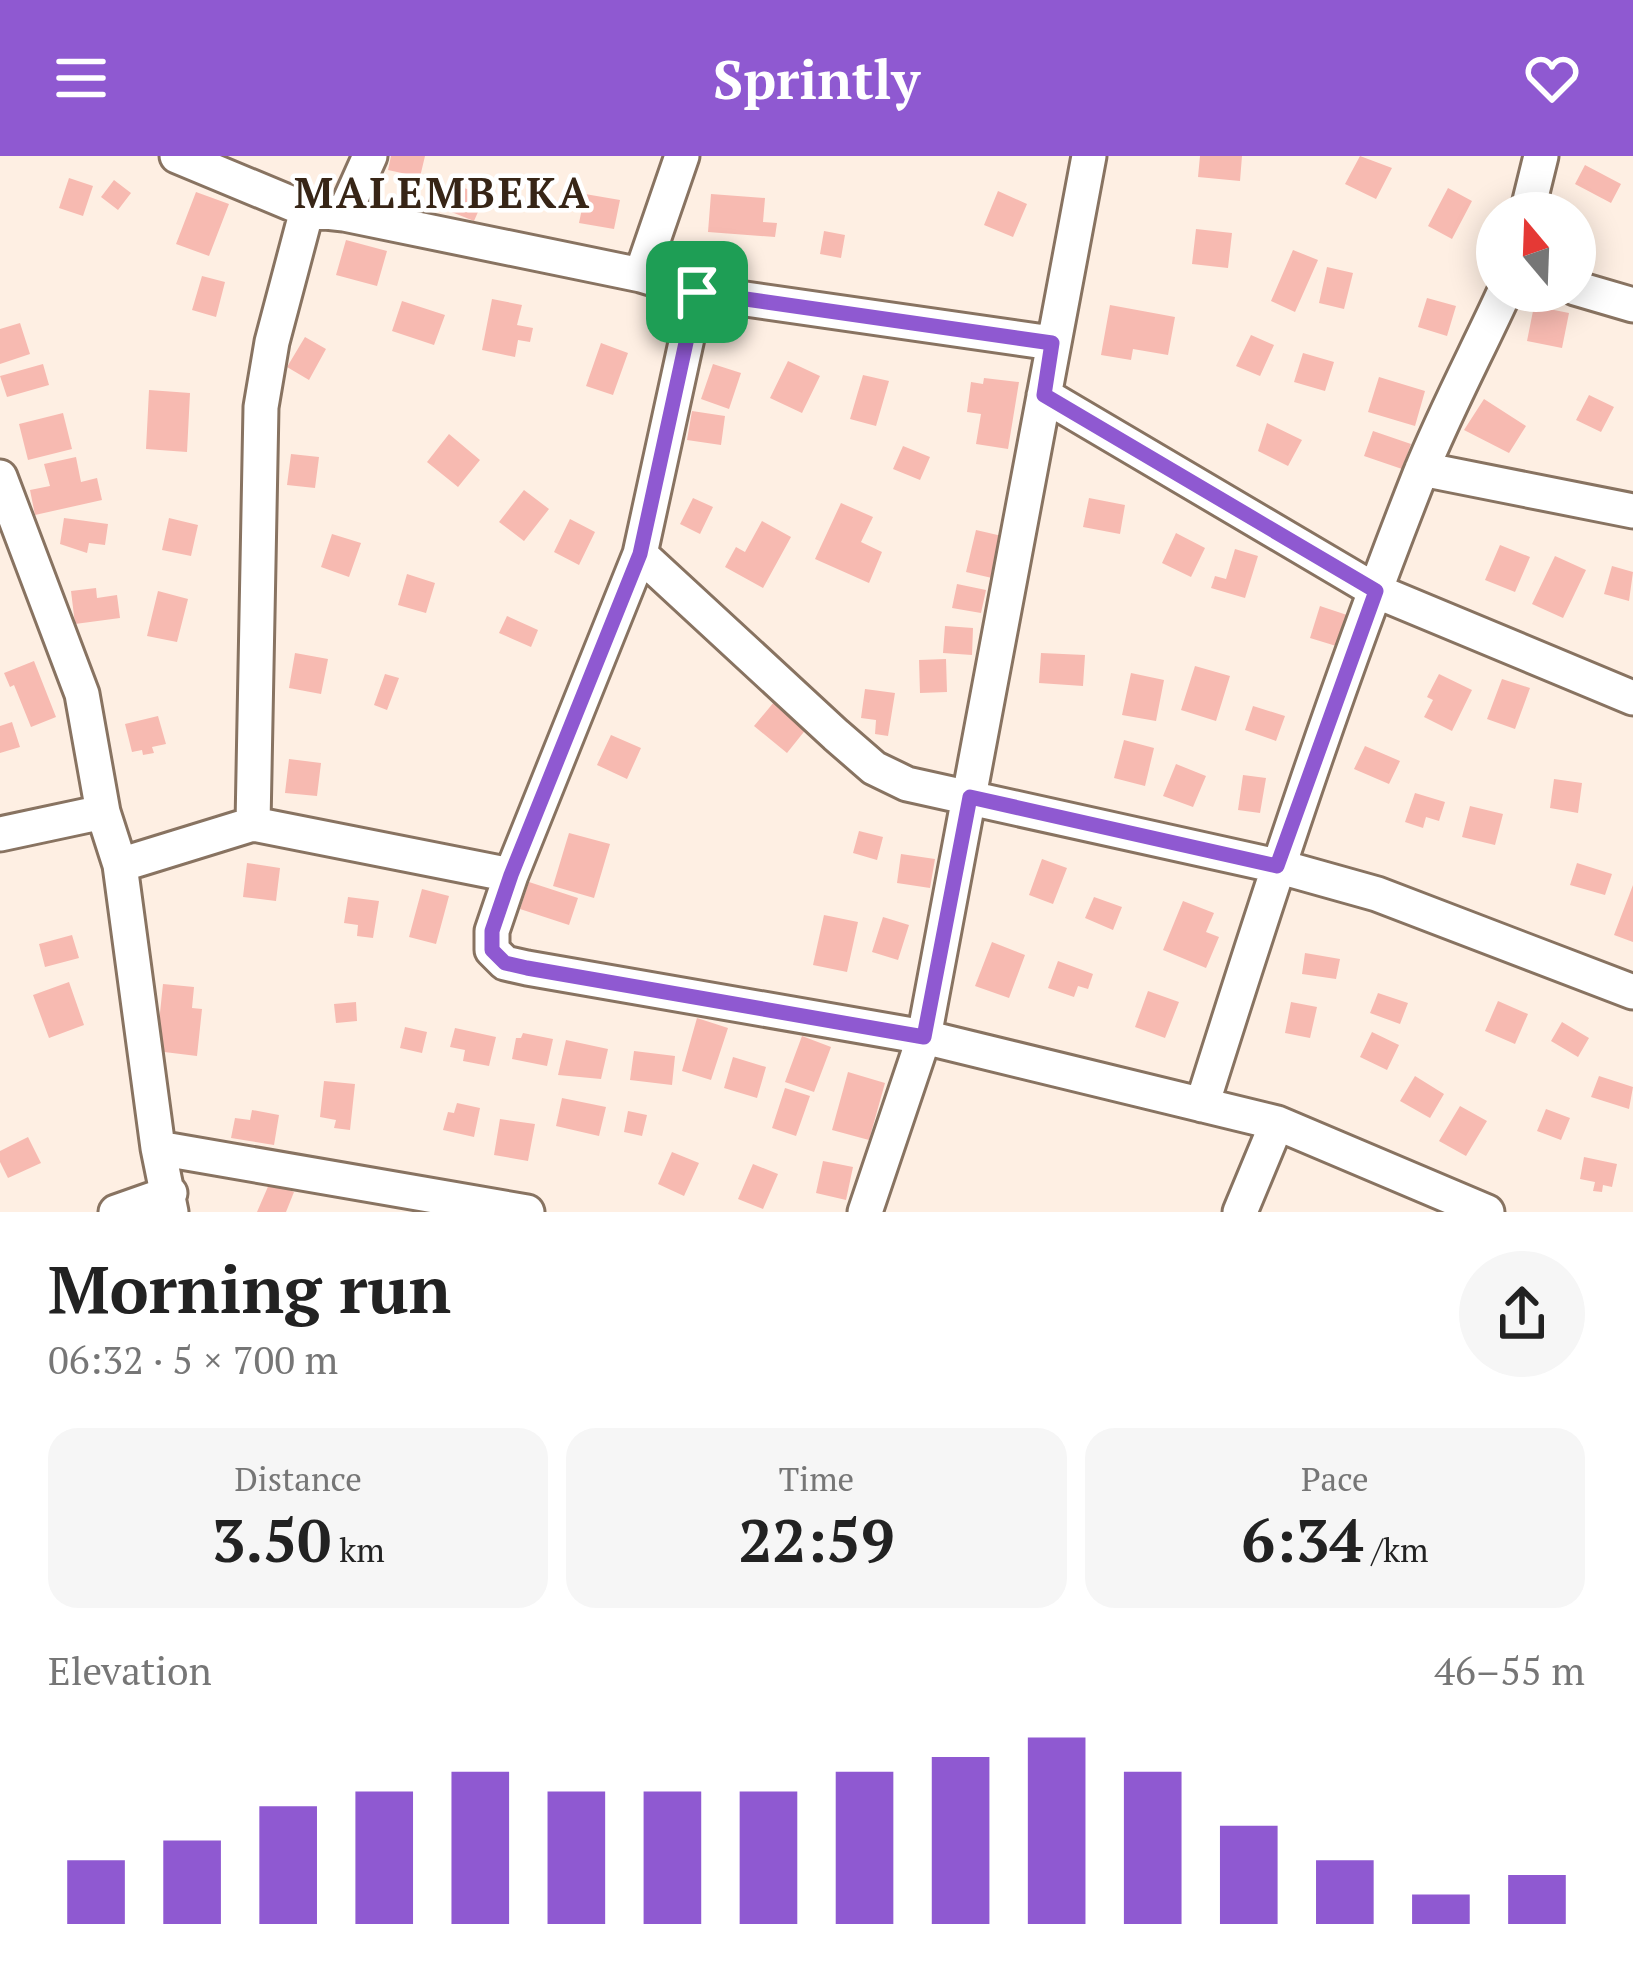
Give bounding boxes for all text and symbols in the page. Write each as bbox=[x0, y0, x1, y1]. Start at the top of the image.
text: Sprintly bbox=[713, 43, 920, 114]
icon: menu bbox=[48, 45, 114, 111]
icon: heart bbox=[1519, 45, 1585, 111]
district label: MALEMBEKA bbox=[294, 164, 592, 220]
north arrow bbox=[1476, 192, 1596, 312]
map controls bbox=[1476, 192, 1596, 312]
pin bbox=[646, 241, 748, 343]
icon: arrive bbox=[664, 259, 730, 325]
text: Morning run bbox=[48, 1244, 451, 1332]
button: share bbox=[1459, 1251, 1585, 1377]
text: 06:32 · 5 × 700 m bbox=[48, 1333, 338, 1385]
text: Distance bbox=[234, 1457, 362, 1500]
text: Time bbox=[779, 1457, 854, 1500]
text: Pace bbox=[1301, 1457, 1369, 1500]
text: 3.50 bbox=[212, 1500, 331, 1579]
text: 22:59 bbox=[738, 1500, 895, 1579]
text: 6:34 bbox=[1241, 1500, 1364, 1579]
text: km bbox=[331, 1528, 385, 1571]
text: /km bbox=[1364, 1528, 1428, 1571]
text: Elevation bbox=[48, 1644, 212, 1696]
text: 46–55 m bbox=[1434, 1644, 1585, 1696]

